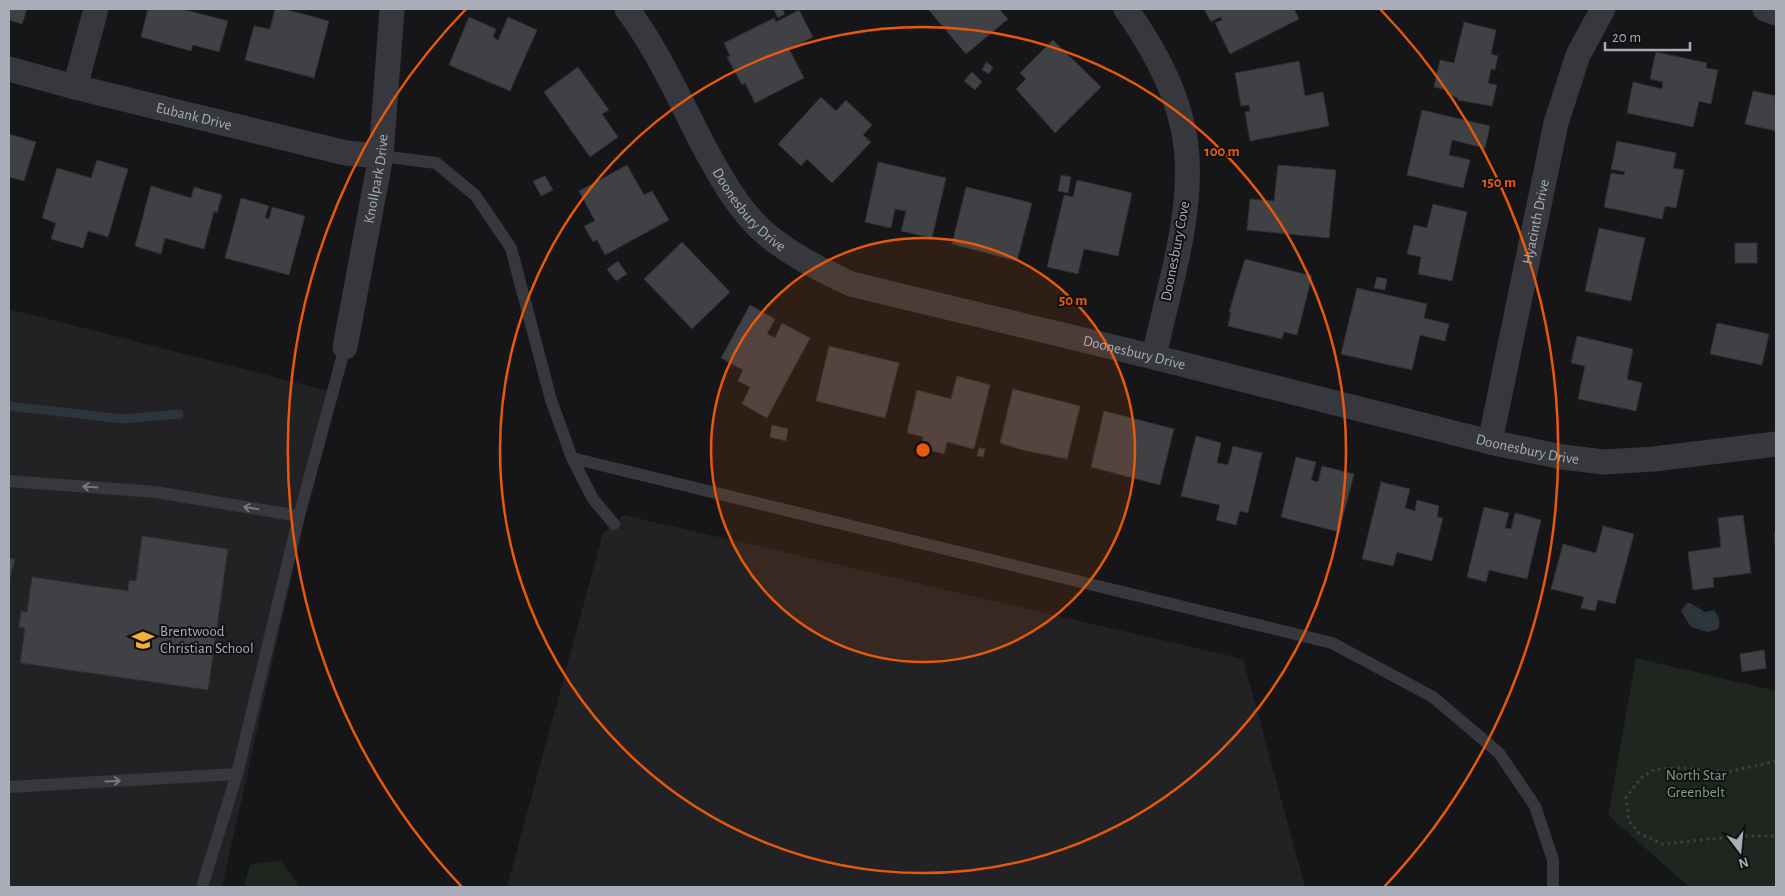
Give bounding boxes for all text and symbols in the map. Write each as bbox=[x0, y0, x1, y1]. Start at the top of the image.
scale bar bbox=[1605, 20, 1690, 52]
text: 20 m bbox=[1612, 30, 1641, 45]
street label: Eubank Drive bbox=[155, 100, 233, 133]
street label: Knollpark Drive bbox=[361, 134, 391, 225]
text: 100 m bbox=[1204, 144, 1240, 159]
street label: Doonesbury Drive bbox=[709, 166, 788, 254]
text: 150 m bbox=[1482, 175, 1516, 190]
street label: Hyacinth Drive bbox=[1520, 178, 1552, 266]
street label: Doonesbury Cove bbox=[1158, 200, 1193, 302]
text: 50 m bbox=[1059, 293, 1087, 308]
street label: Doonesbury Drive bbox=[1081, 333, 1187, 373]
street label: Doonesbury Drive bbox=[1474, 432, 1580, 467]
centre of rings bbox=[914, 441, 932, 459]
one-way arrow bbox=[82, 482, 98, 492]
one-way arrow bbox=[243, 502, 259, 512]
place label: Brentwood Christian School bbox=[160, 624, 254, 656]
school or university icon: Brentwood Christian School bbox=[130, 627, 156, 653]
park label: North Star Greenbelt bbox=[1666, 768, 1726, 800]
one-way arrow bbox=[104, 777, 120, 786]
north arrow bbox=[1715, 826, 1765, 876]
text: N bbox=[1737, 854, 1750, 871]

